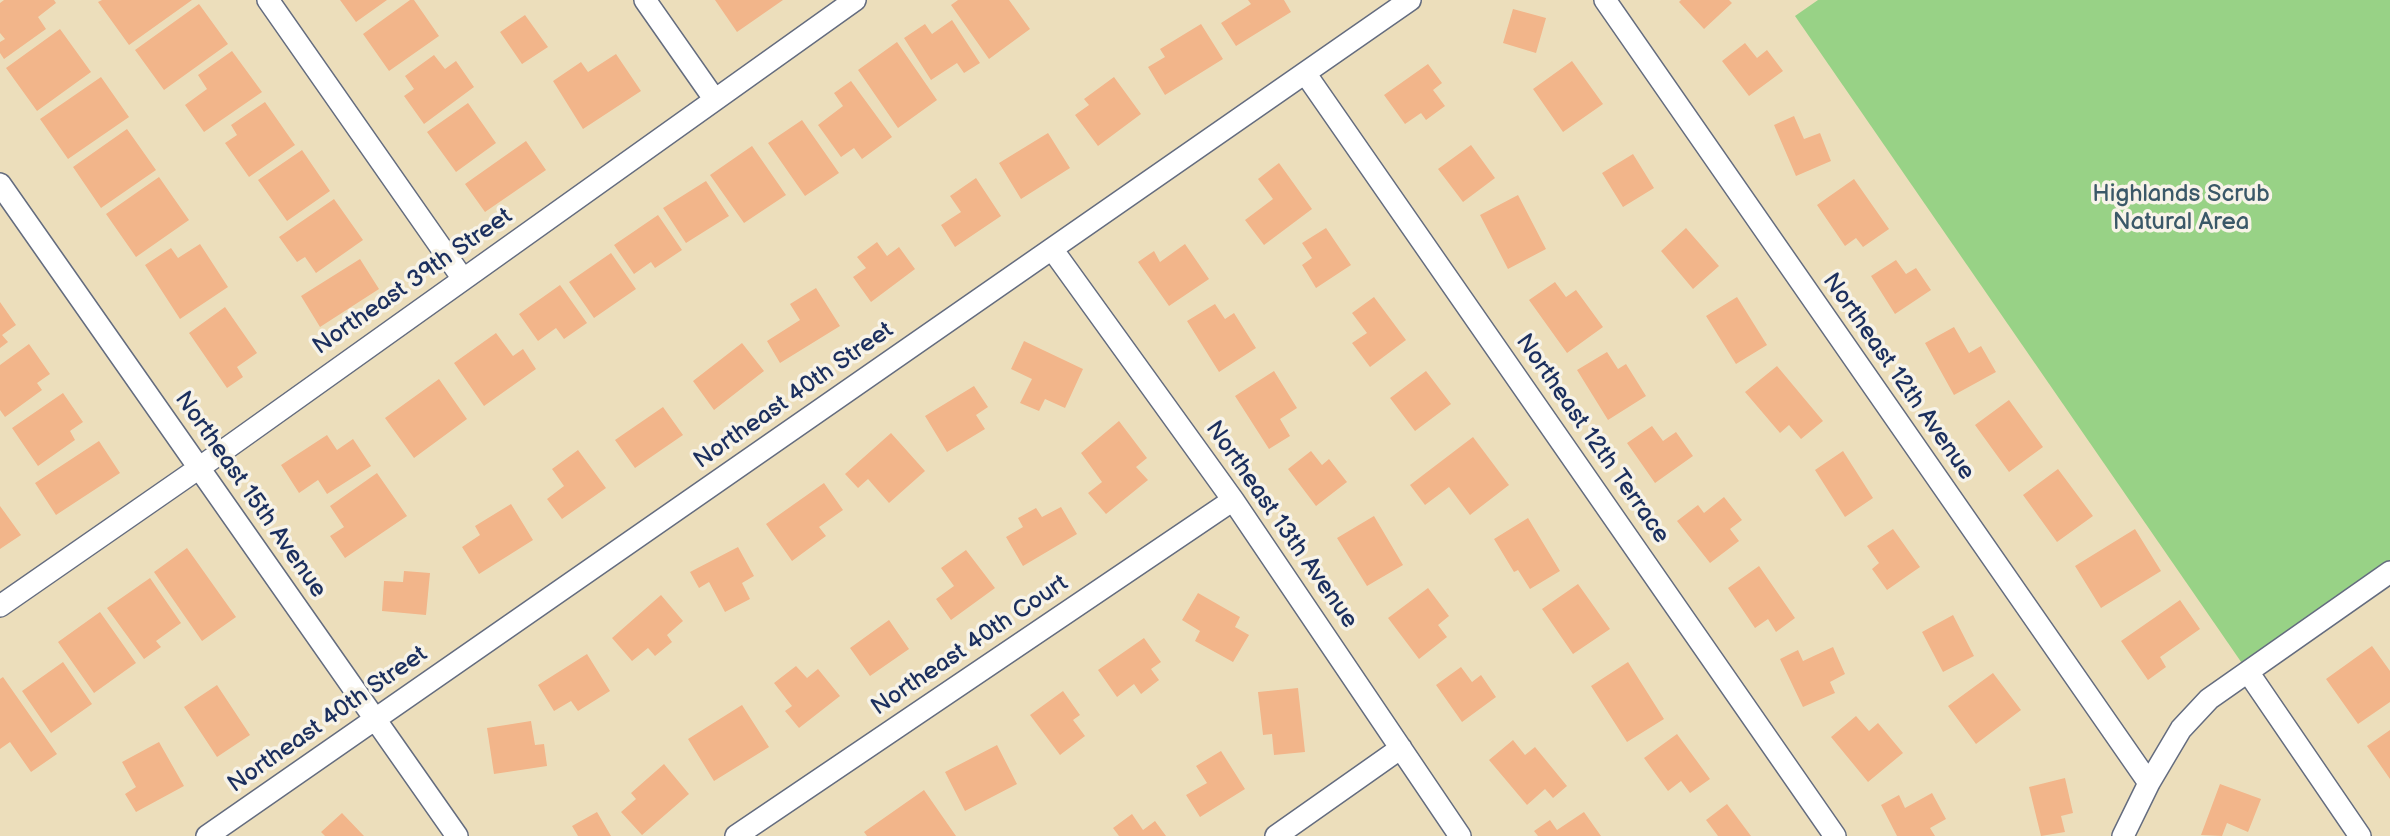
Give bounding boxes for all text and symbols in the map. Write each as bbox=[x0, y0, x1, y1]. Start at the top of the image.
park label: Highlands Scrub Natural Area bbox=[2092, 181, 2270, 237]
street label: Northeast 39th Street bbox=[308, 202, 518, 362]
street label: Northeast 12th Avenue bbox=[1816, 268, 1980, 486]
street label: Northeast 40th Street bbox=[689, 316, 899, 476]
street label: Northeast 12th Terrace bbox=[1509, 329, 1675, 549]
street label: Northeast 15th Avenue bbox=[168, 386, 332, 604]
street label: Northeast 13th Avenue bbox=[1199, 416, 1363, 634]
street label: Northeast 40th Court bbox=[866, 570, 1074, 722]
street label: Northeast 40th Street bbox=[223, 640, 433, 800]

